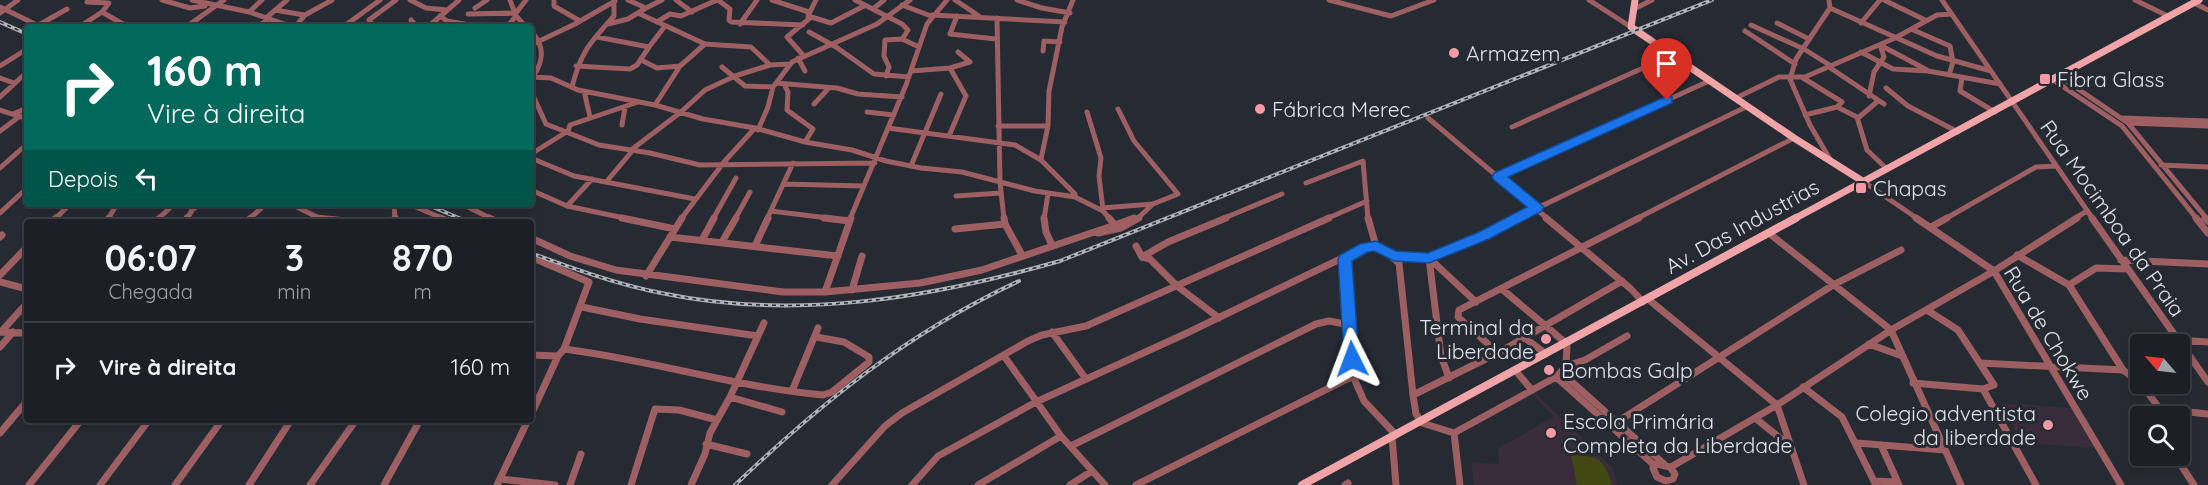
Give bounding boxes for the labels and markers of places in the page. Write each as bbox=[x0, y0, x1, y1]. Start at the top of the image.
pin bbox=[1641, 38, 1692, 100]
place label: Armazem bbox=[1466, 40, 1560, 66]
marker: Armazem bbox=[1447, 46, 1461, 60]
place label: Fibra Glass bbox=[2057, 66, 2164, 92]
marker: Fibra Glass bbox=[2038, 72, 2052, 86]
place label: Fábrica Merec bbox=[1272, 96, 1411, 122]
marker: Fábrica Merec bbox=[1253, 102, 1267, 116]
place label: Chapas bbox=[1873, 175, 1947, 201]
marker: Chapas bbox=[1854, 181, 1868, 195]
place label: Terminal da Liberdade bbox=[1419, 314, 1534, 364]
marker: Terminal da Liberdade bbox=[1539, 332, 1553, 346]
place label: Bombas Galp bbox=[1561, 357, 1693, 383]
marker: Bombas Galp bbox=[1542, 363, 1556, 377]
place label: Colegio adventista da liberdade bbox=[1855, 400, 2036, 450]
place label: Escola Primária Completa da Liberdade bbox=[1563, 408, 1792, 458]
marker: Colegio adventista da liberdade bbox=[2041, 418, 2055, 432]
marker: Escola Primária Completa da Liberdade bbox=[1544, 426, 1558, 440]

